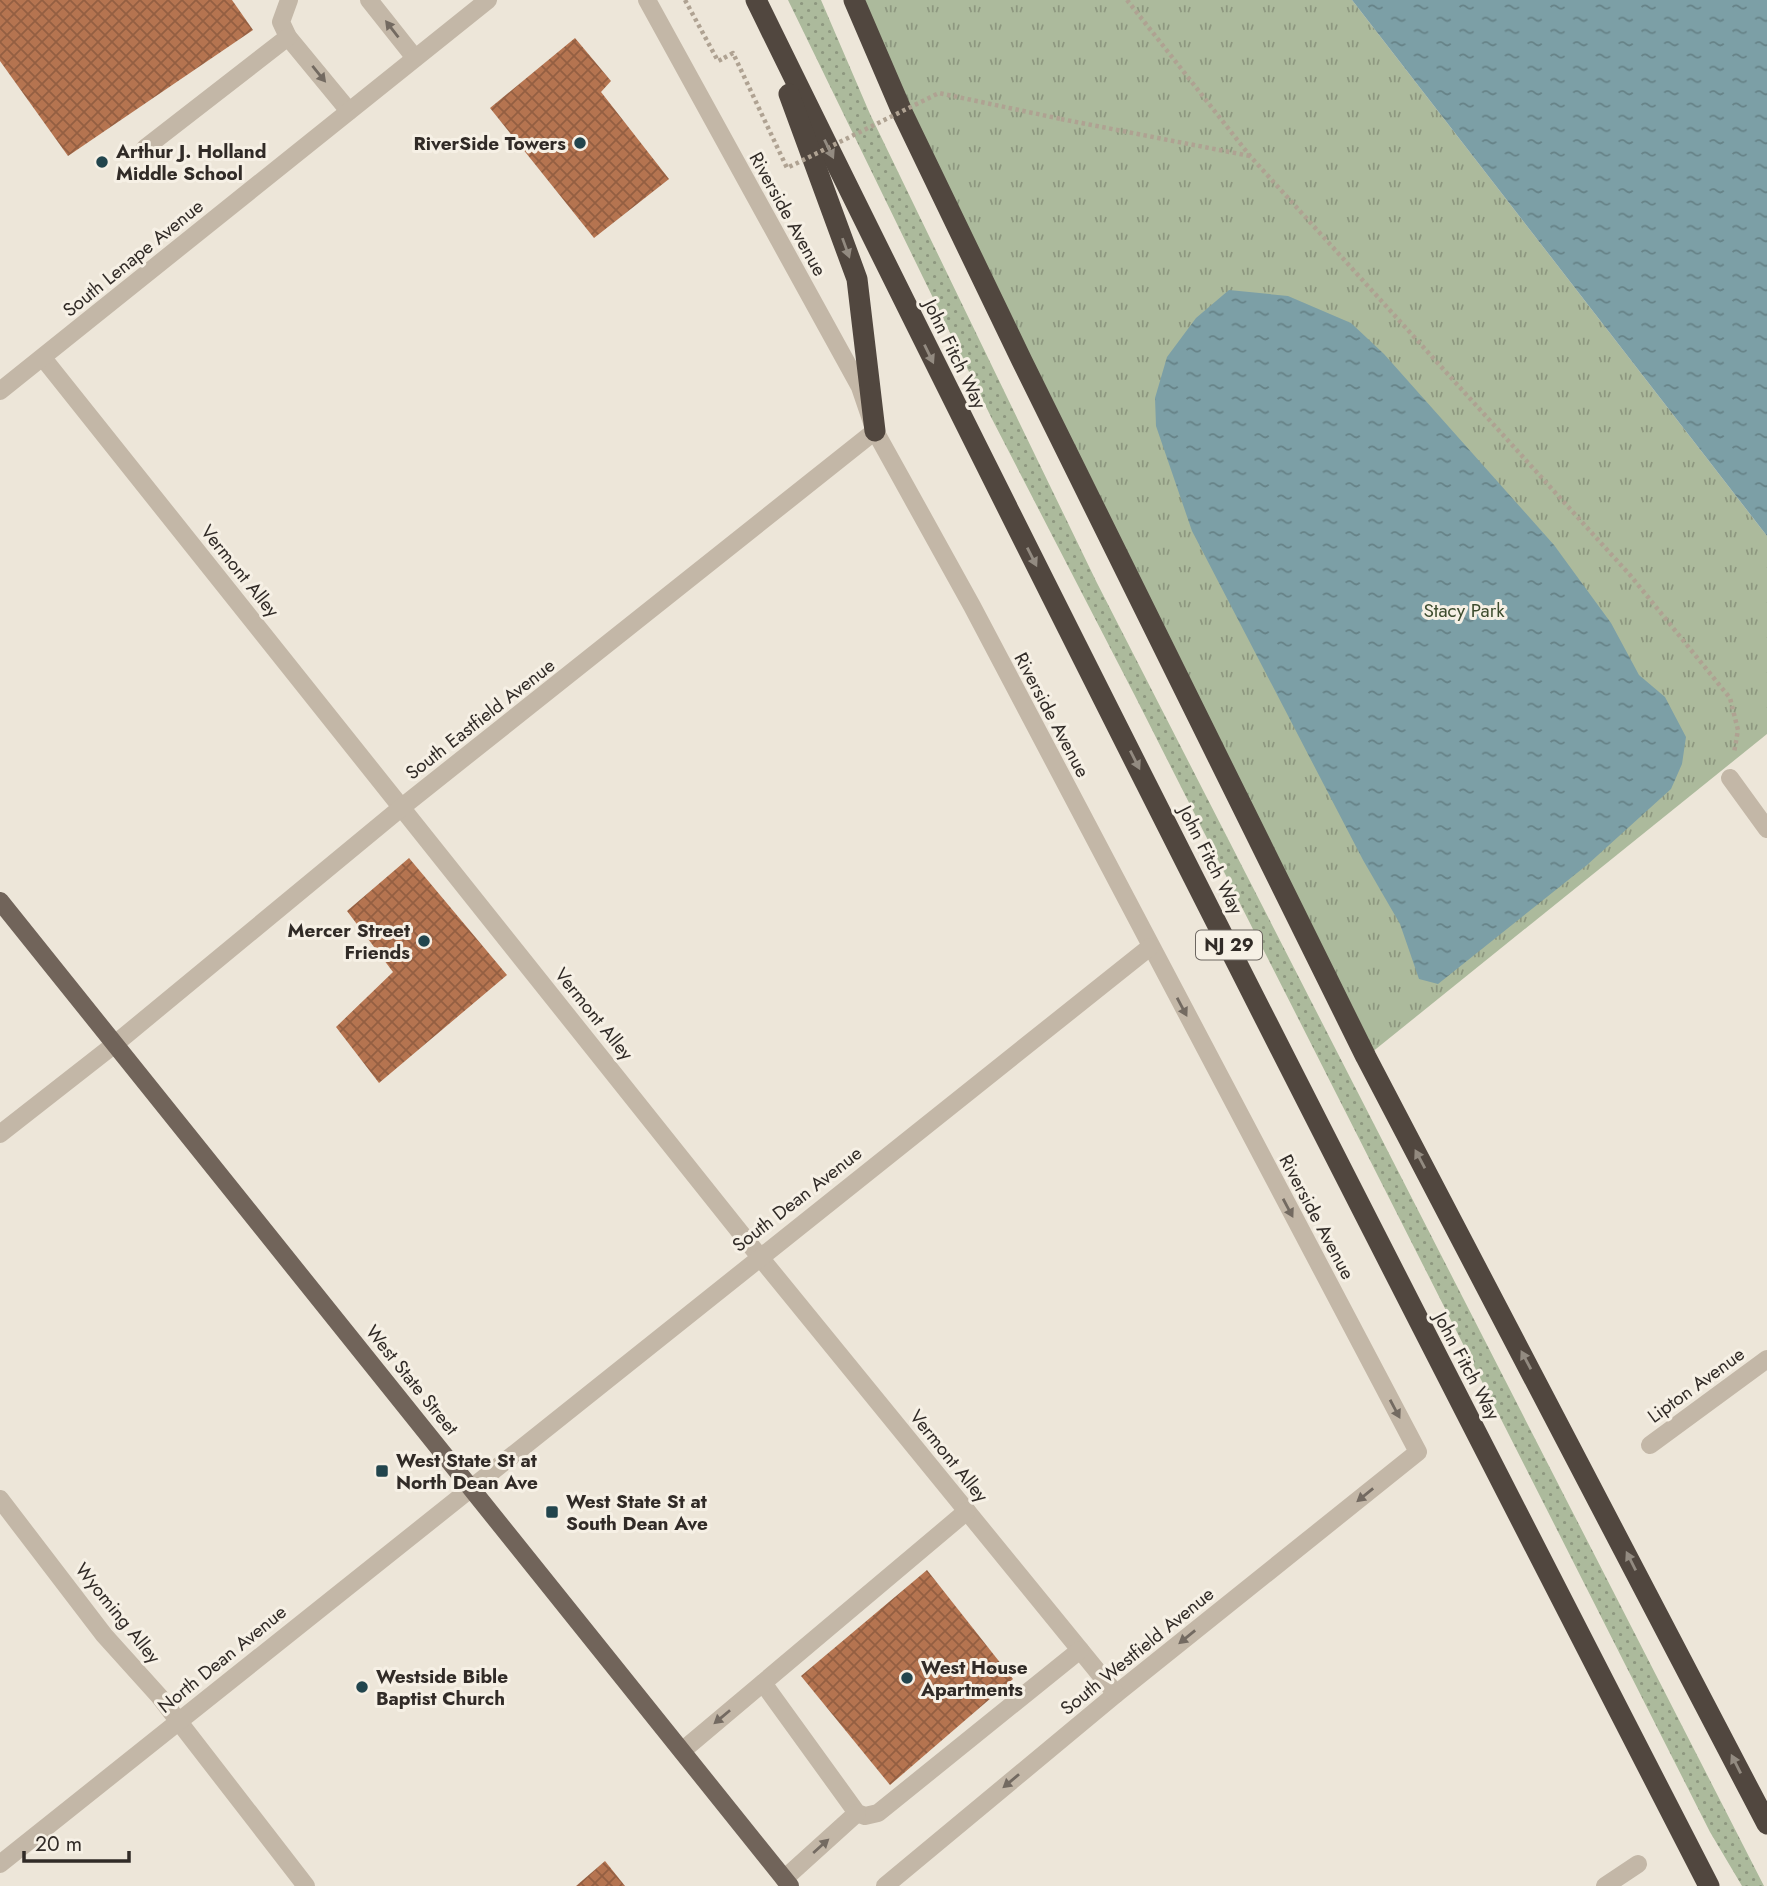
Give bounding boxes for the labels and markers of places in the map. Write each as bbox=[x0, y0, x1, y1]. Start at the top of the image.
place label: RiverSide Towers bbox=[413, 130, 566, 157]
marker: RiverSide Towers bbox=[572, 135, 588, 151]
place label: Arthur J. Holland Middle School bbox=[115, 138, 266, 187]
marker: Arthur J. Holland Middle School bbox=[94, 154, 110, 170]
place label: Mercer Street Friends bbox=[288, 917, 410, 966]
marker: Mercer Street Friends bbox=[416, 933, 432, 949]
place label: West State St at North Dean Ave bbox=[396, 1447, 538, 1496]
marker: West State St at North Dean Ave bbox=[374, 1463, 390, 1479]
place label: West State St at South Dean Ave bbox=[566, 1488, 708, 1537]
marker: West State St at South Dean Ave bbox=[544, 1504, 560, 1520]
place label: West House Apartments bbox=[920, 1654, 1028, 1703]
place label: Westside Bible Baptist Church bbox=[376, 1663, 508, 1712]
marker: West House Apartments bbox=[899, 1670, 915, 1686]
marker: Westside Bible Baptist Church bbox=[354, 1679, 370, 1695]

